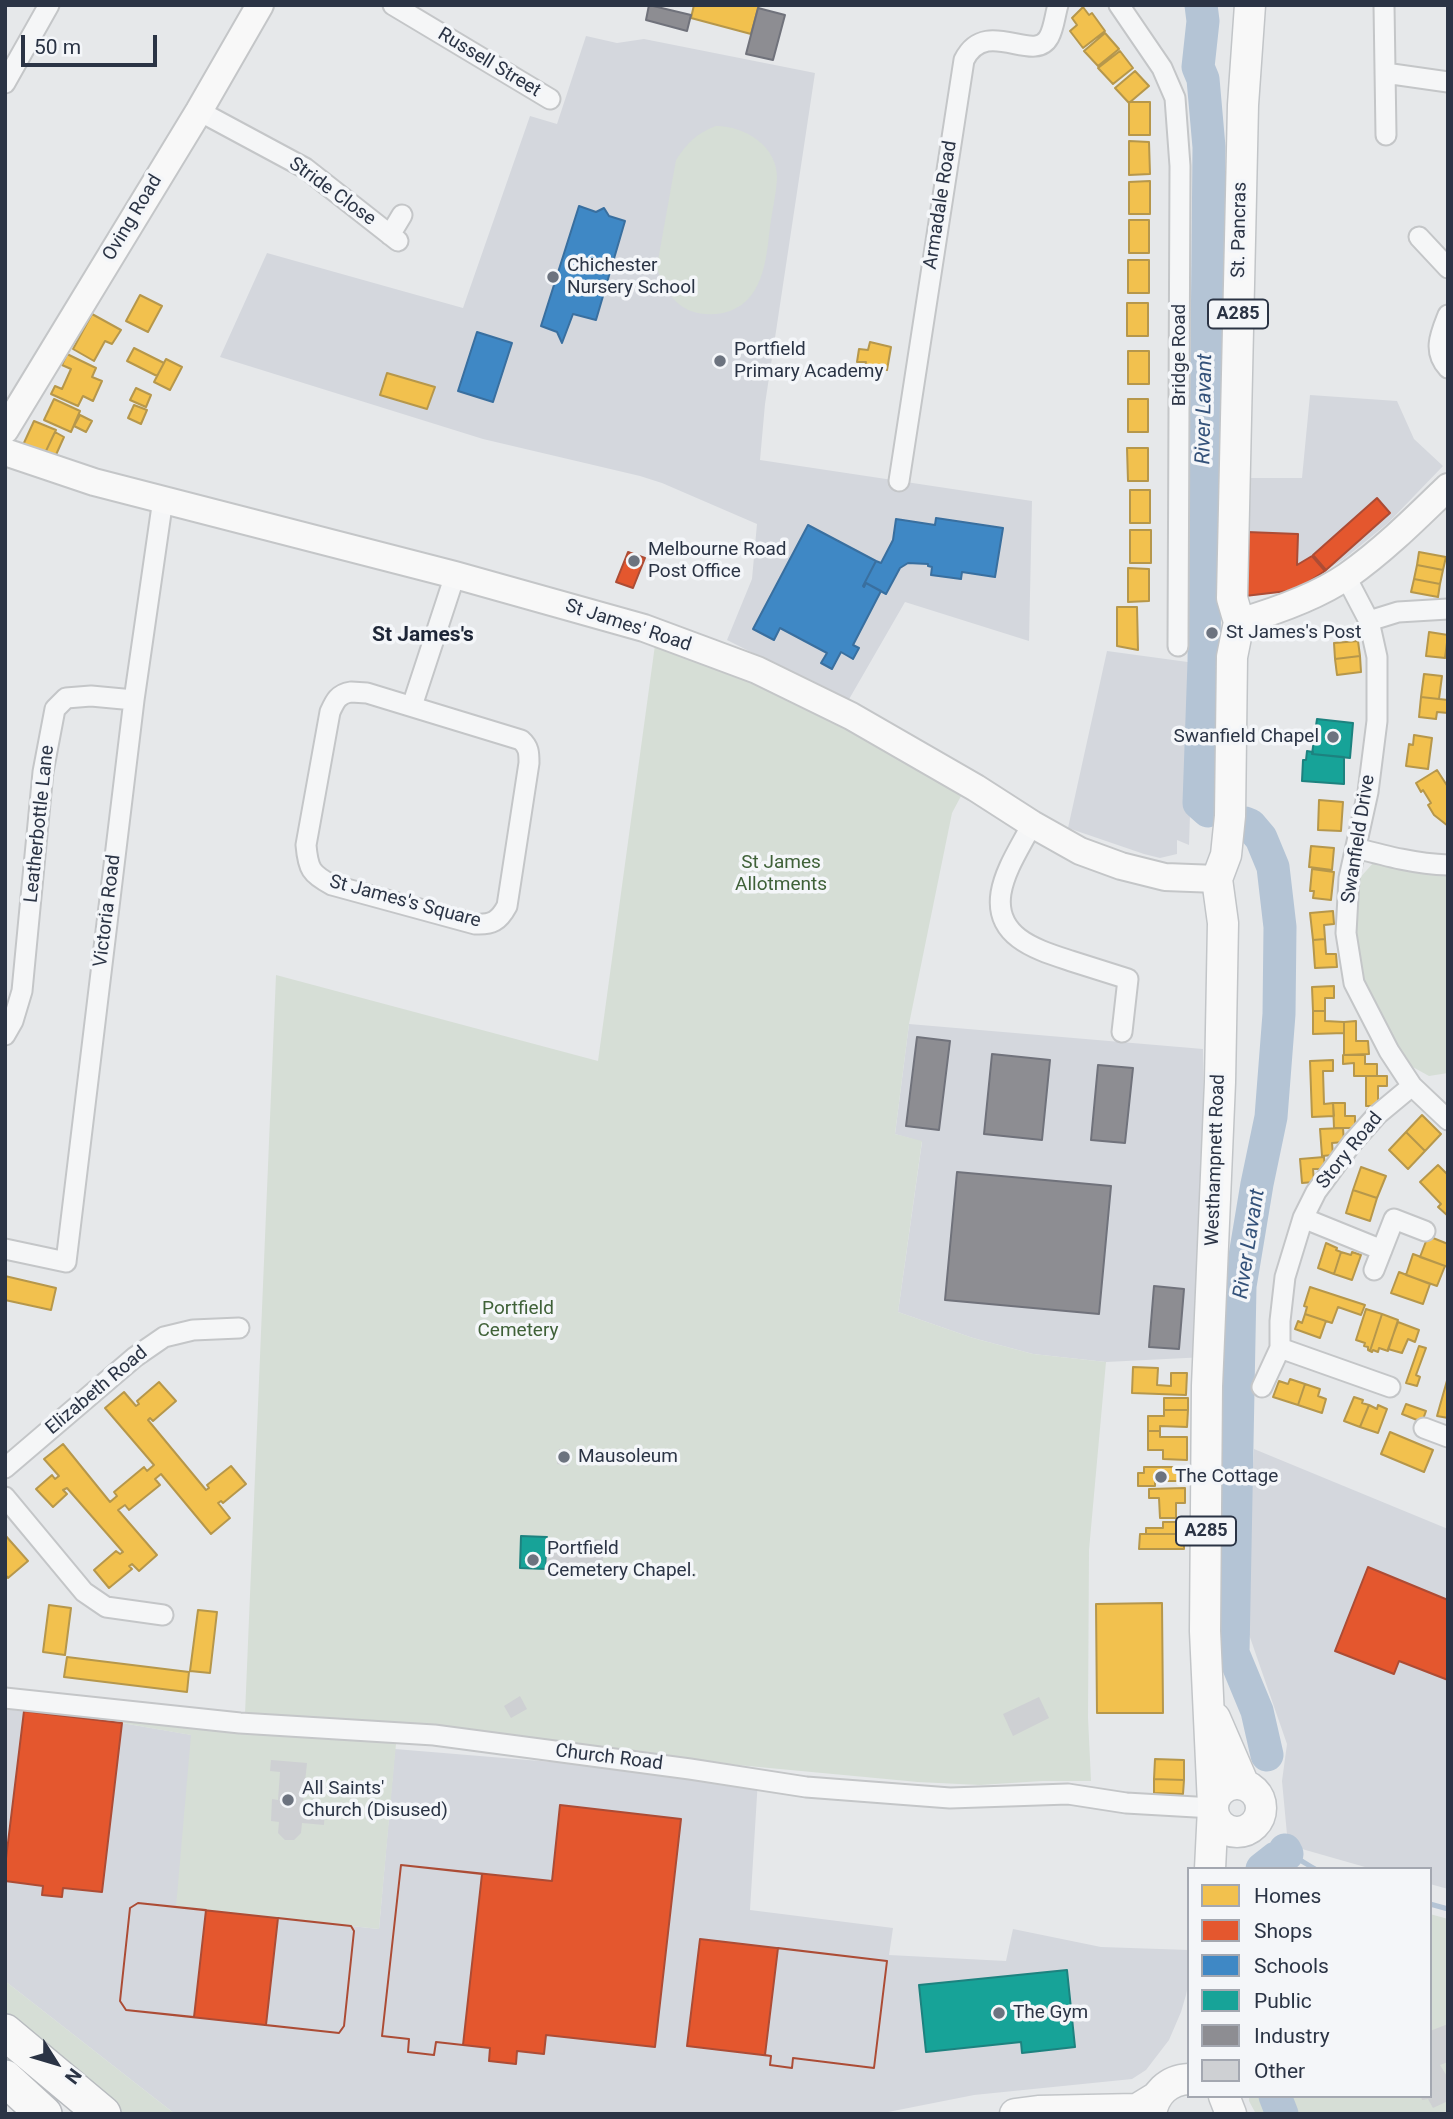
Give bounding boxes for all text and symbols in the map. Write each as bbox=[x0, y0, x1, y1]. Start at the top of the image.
scale bar bbox=[24, 21, 161, 65]
street label: Russell Street bbox=[433, 23, 545, 103]
text: 50 m bbox=[34, 35, 81, 59]
street label: Armadale Road bbox=[920, 139, 962, 271]
street label: Stride Close bbox=[284, 153, 380, 231]
street label: Oving Road bbox=[98, 171, 168, 265]
street label: St. Pancras bbox=[1228, 182, 1252, 278]
place label: Chichester Nursery School bbox=[567, 255, 696, 299]
marker: Chichester Nursery School bbox=[545, 269, 561, 285]
road number: A285 bbox=[1208, 300, 1268, 328]
street label: Bridge Road bbox=[1169, 304, 1191, 406]
place label: Portfield Primary Academy bbox=[734, 339, 883, 383]
marker: Portfield Primary Academy bbox=[712, 353, 728, 369]
water label: River Lavant bbox=[1191, 353, 1219, 465]
place label: Melbourne Road Post Office bbox=[648, 539, 787, 583]
marker: Melbourne Road Post Office bbox=[626, 553, 642, 569]
street label: St James' Road bbox=[562, 595, 694, 657]
place label: St James's Post bbox=[1226, 622, 1361, 644]
district label: St James's bbox=[372, 623, 474, 649]
marker: St James's Post bbox=[1204, 625, 1220, 641]
place label: Swanfield Chapel bbox=[1173, 726, 1319, 748]
marker: Swanfield Chapel bbox=[1325, 729, 1341, 745]
street label: Leatherbottle Lane bbox=[20, 744, 60, 904]
street label: Swanfield Drive bbox=[1338, 773, 1380, 905]
park label: St James Allotments bbox=[735, 852, 827, 896]
street label: Victoria Road bbox=[90, 853, 126, 969]
street label: St James's Square bbox=[327, 871, 483, 933]
street label: Westhampnett Road bbox=[1202, 1074, 1230, 1246]
street label: Story Road bbox=[1312, 1108, 1388, 1194]
water label: River Lavant bbox=[1229, 1187, 1271, 1301]
park label: Portfield Cemetery bbox=[477, 1298, 559, 1342]
street label: Elizabeth Road bbox=[42, 1342, 152, 1440]
place label: Mausoleum bbox=[578, 1446, 678, 1468]
marker: Mausoleum bbox=[556, 1449, 572, 1465]
place label: The Cottage bbox=[1175, 1466, 1278, 1488]
marker: The Cottage bbox=[1153, 1469, 1169, 1485]
road number: A285 bbox=[1176, 1516, 1236, 1546]
place label: Portfield Cemetery Chapel. bbox=[547, 1538, 696, 1582]
marker: Portfield Cemetery Chapel. bbox=[525, 1552, 541, 1568]
street label: Church Road bbox=[554, 1740, 664, 1776]
place label: All Saints' Church (Disused) bbox=[302, 1778, 448, 1822]
marker: All Saints' Church (Disused) bbox=[280, 1792, 296, 1808]
legend bbox=[1187, 1867, 1432, 2098]
text: Homes bbox=[1254, 1884, 1321, 1908]
text: Shops bbox=[1254, 1919, 1313, 1943]
text: Schools bbox=[1254, 1954, 1329, 1978]
text: Public bbox=[1254, 1989, 1312, 2013]
place label: The Gym bbox=[1013, 2002, 1088, 2024]
marker: The Gym bbox=[991, 2005, 1007, 2021]
text: Industry bbox=[1254, 2024, 1330, 2048]
north arrow bbox=[21, 2028, 91, 2098]
text: Other bbox=[1254, 2059, 1305, 2083]
text: N bbox=[60, 2064, 86, 2088]

